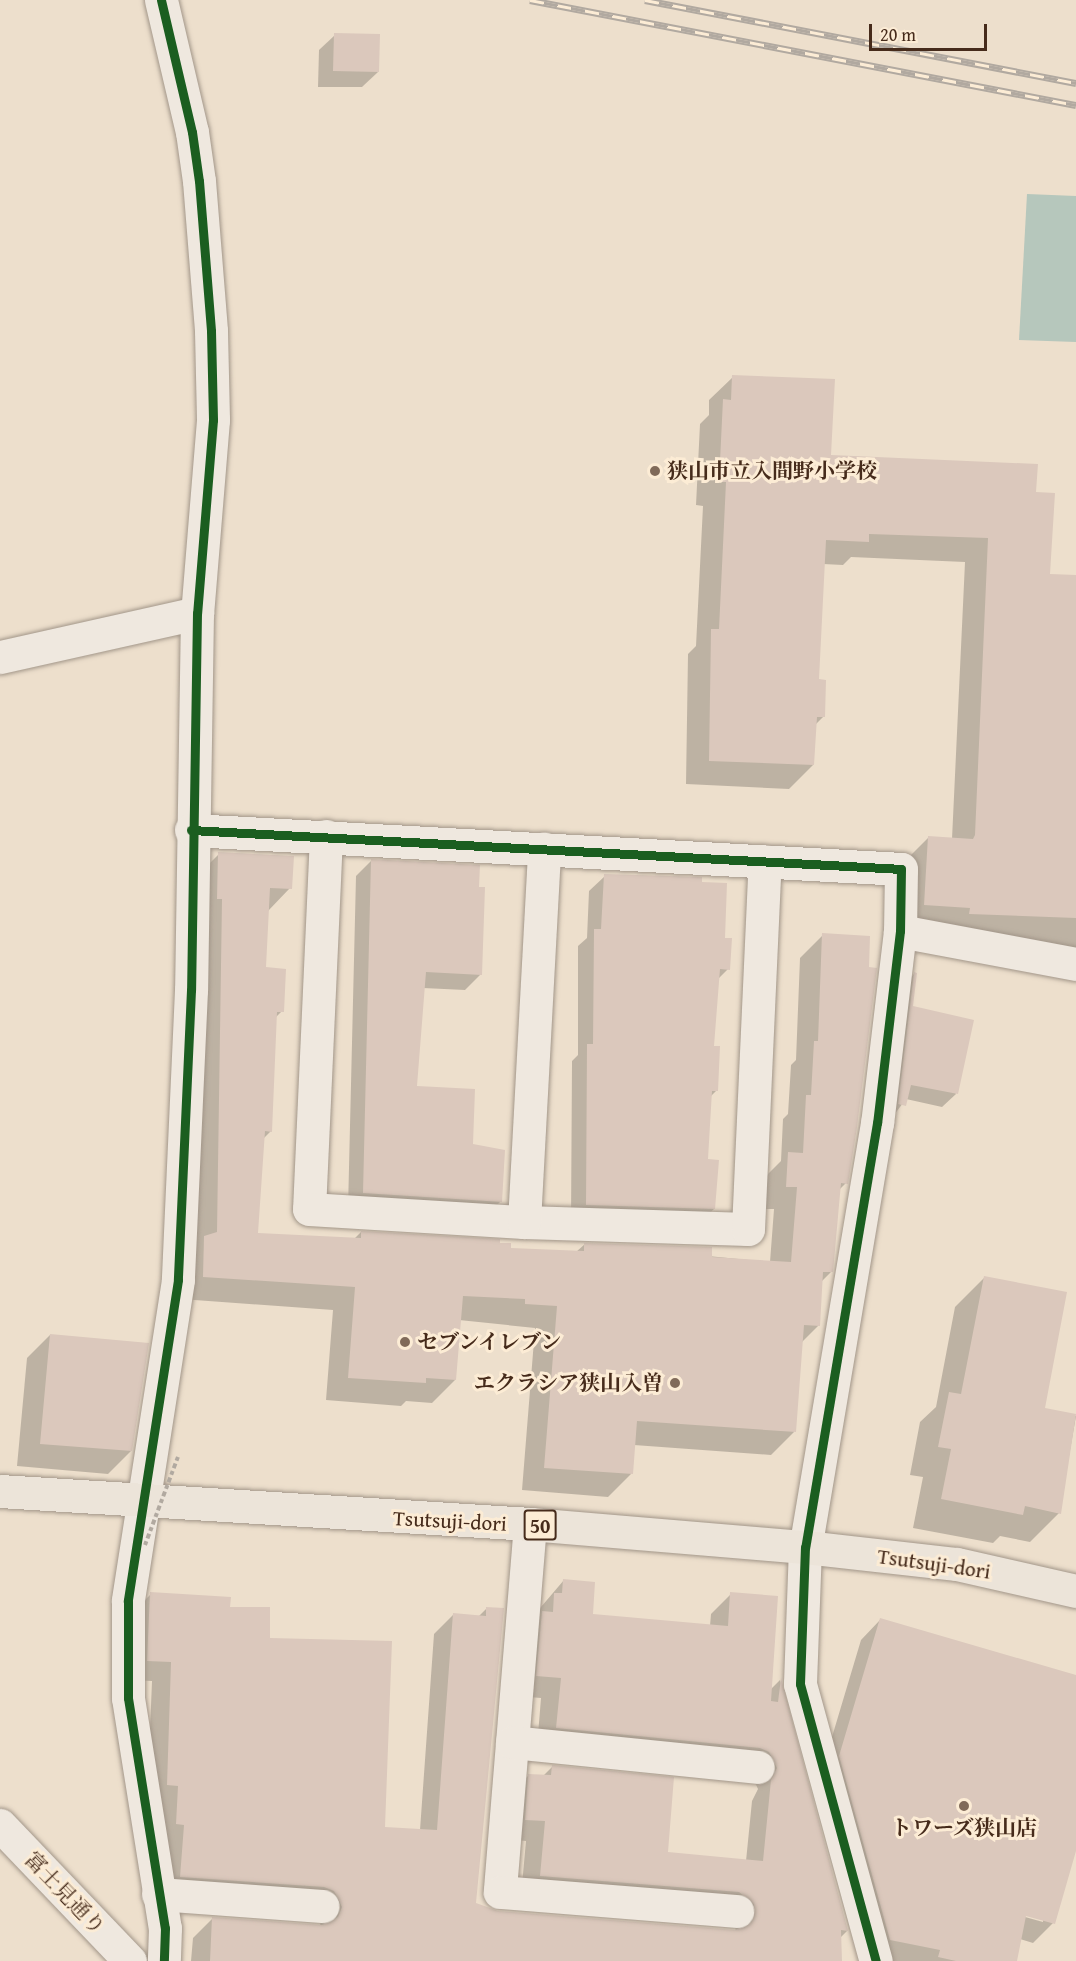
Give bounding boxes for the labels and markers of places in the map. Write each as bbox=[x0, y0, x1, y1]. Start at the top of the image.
place label: 狭山市立入間野小学校 bbox=[667, 458, 877, 484]
marker: 狭山市立入間野小学校 bbox=[648, 464, 662, 478]
place label: セブンイレブン bbox=[417, 1329, 564, 1355]
marker: セブンイレブン bbox=[398, 1335, 412, 1349]
place label: エクラシア狭山入曽 bbox=[474, 1370, 663, 1396]
marker: エクラシア狭山入曽 bbox=[668, 1376, 682, 1390]
marker: トワーズ狭山店 bbox=[957, 1799, 971, 1813]
place label: トワーズ狭山店 bbox=[891, 1815, 1037, 1841]

